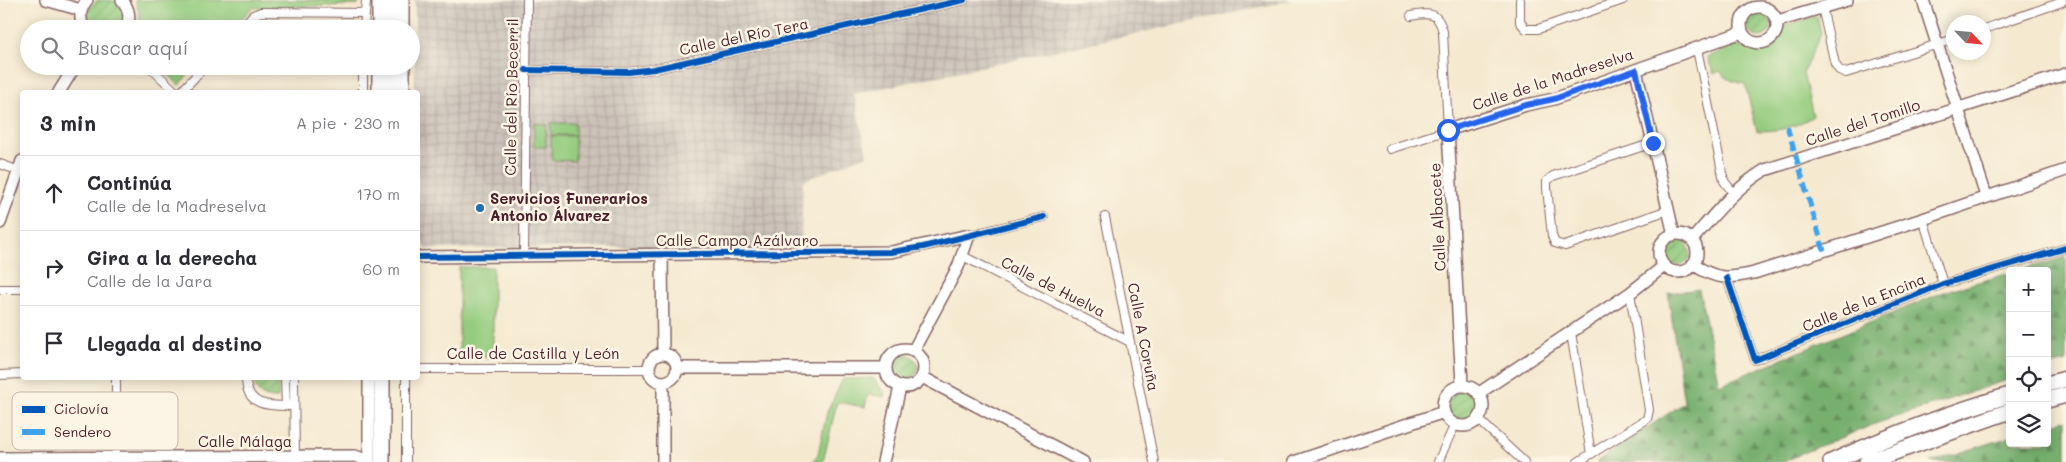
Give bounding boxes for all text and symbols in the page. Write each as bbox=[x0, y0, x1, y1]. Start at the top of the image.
street label: Calle del Río Tera bbox=[677, 13, 810, 59]
north arrow bbox=[1946, 15, 1991, 60]
street label: Calle del Río Becerril bbox=[500, 18, 522, 176]
search box bbox=[20, 20, 420, 75]
icon: search bbox=[38, 34, 66, 62]
text: Buscar aquí bbox=[78, 35, 188, 60]
street label: Calle de la Madreselva bbox=[1470, 44, 1636, 115]
street label: Calle del Tomillo bbox=[1803, 94, 1923, 150]
text: 3 min bbox=[40, 109, 96, 136]
text: A pie · 230 m bbox=[296, 112, 400, 133]
route start bbox=[1437, 119, 1460, 142]
route end bbox=[1642, 132, 1665, 155]
street label: Calle Albacete bbox=[1424, 162, 1450, 272]
text: Continúa bbox=[87, 170, 172, 195]
icon: ahead bbox=[40, 179, 68, 207]
text: 170 m bbox=[356, 183, 400, 204]
place label: Servicios Funerarios Antonio Álvarez bbox=[490, 188, 648, 225]
text: Calle de la Madreselva bbox=[87, 195, 267, 216]
marker: Servicios Funerarios Antonio Álvarez bbox=[474, 202, 486, 214]
street label: Calle Campo Azálvaro bbox=[656, 230, 818, 250]
text: Gira a la derecha bbox=[87, 245, 257, 270]
street label: Calle de Huelva bbox=[998, 251, 1109, 321]
icon: right bbox=[40, 254, 68, 282]
text: 60 m bbox=[363, 258, 400, 279]
map controls bbox=[2006, 267, 2051, 447]
button: + bbox=[2006, 267, 2051, 312]
street label: Calle de la Encina bbox=[1799, 268, 1928, 336]
text: Calle de la Jara bbox=[87, 270, 212, 291]
street label: Calle A Coruña bbox=[1124, 281, 1164, 393]
button: − bbox=[2006, 312, 2051, 357]
icon: arrive bbox=[40, 329, 68, 357]
text: Llegada al destino bbox=[87, 331, 262, 356]
street label: Calle de Castilla y León bbox=[447, 343, 619, 363]
button: locate bbox=[2006, 357, 2051, 402]
legend bbox=[12, 392, 178, 450]
text: Ciclovía bbox=[54, 399, 109, 418]
button: layers bbox=[2006, 402, 2051, 447]
text: Sendero bbox=[54, 422, 111, 441]
street label: Calle Málaga bbox=[198, 431, 292, 451]

